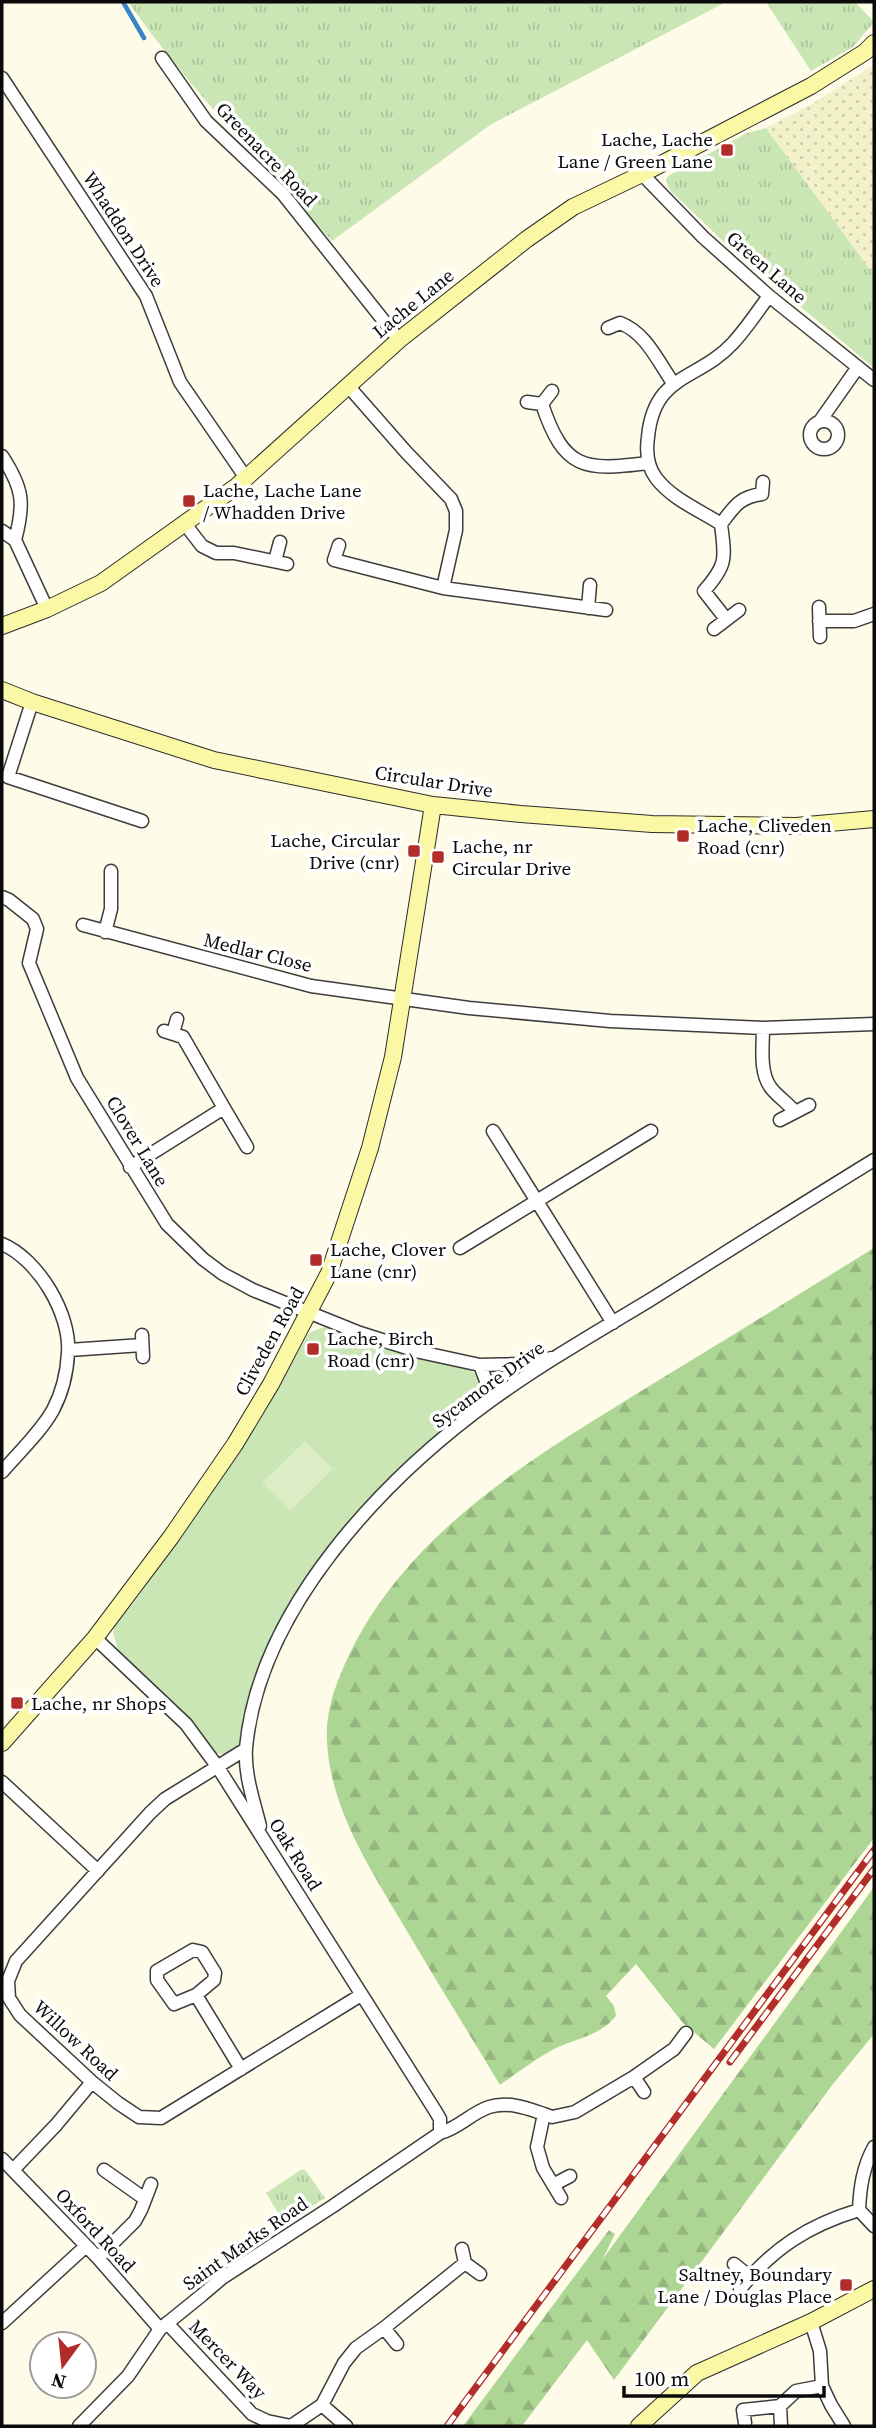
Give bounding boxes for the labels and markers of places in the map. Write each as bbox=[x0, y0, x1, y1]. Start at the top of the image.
place label: Lache, Lache Lane / Green Lane bbox=[558, 126, 713, 174]
marker: Lache, Lache Lane / Green Lane bbox=[719, 142, 735, 158]
place label: Lache, Lache Lane / Whadden Drive bbox=[203, 477, 362, 525]
marker: Lache, Lache Lane / Whadden Drive bbox=[181, 493, 197, 509]
place label: Lache, Cliveden Road (cnr) bbox=[697, 812, 832, 860]
place label: Lache, Circular Drive (cnr) bbox=[270, 827, 400, 875]
marker: Lache, Cliveden Road (cnr) bbox=[675, 828, 691, 844]
place label: Lache, nr Circular Drive bbox=[452, 833, 571, 881]
marker: Lache, Circular Drive (cnr) bbox=[406, 843, 422, 859]
marker: Lache, nr Circular Drive bbox=[430, 849, 446, 865]
place label: Lache, Clover Lane (cnr) bbox=[330, 1236, 446, 1284]
marker: Lache, Clover Lane (cnr) bbox=[308, 1252, 324, 1268]
place label: Lache, Birch Road (cnr) bbox=[327, 1325, 434, 1373]
marker: Lache, Birch Road (cnr) bbox=[305, 1341, 321, 1357]
place label: Lache, nr Shops bbox=[31, 1690, 166, 1716]
marker: Lache, nr Shops bbox=[9, 1695, 25, 1711]
place label: Saltney, Boundary Lane / Douglas Place bbox=[657, 2261, 832, 2309]
marker: Saltney, Boundary Lane / Douglas Place bbox=[838, 2277, 854, 2293]

